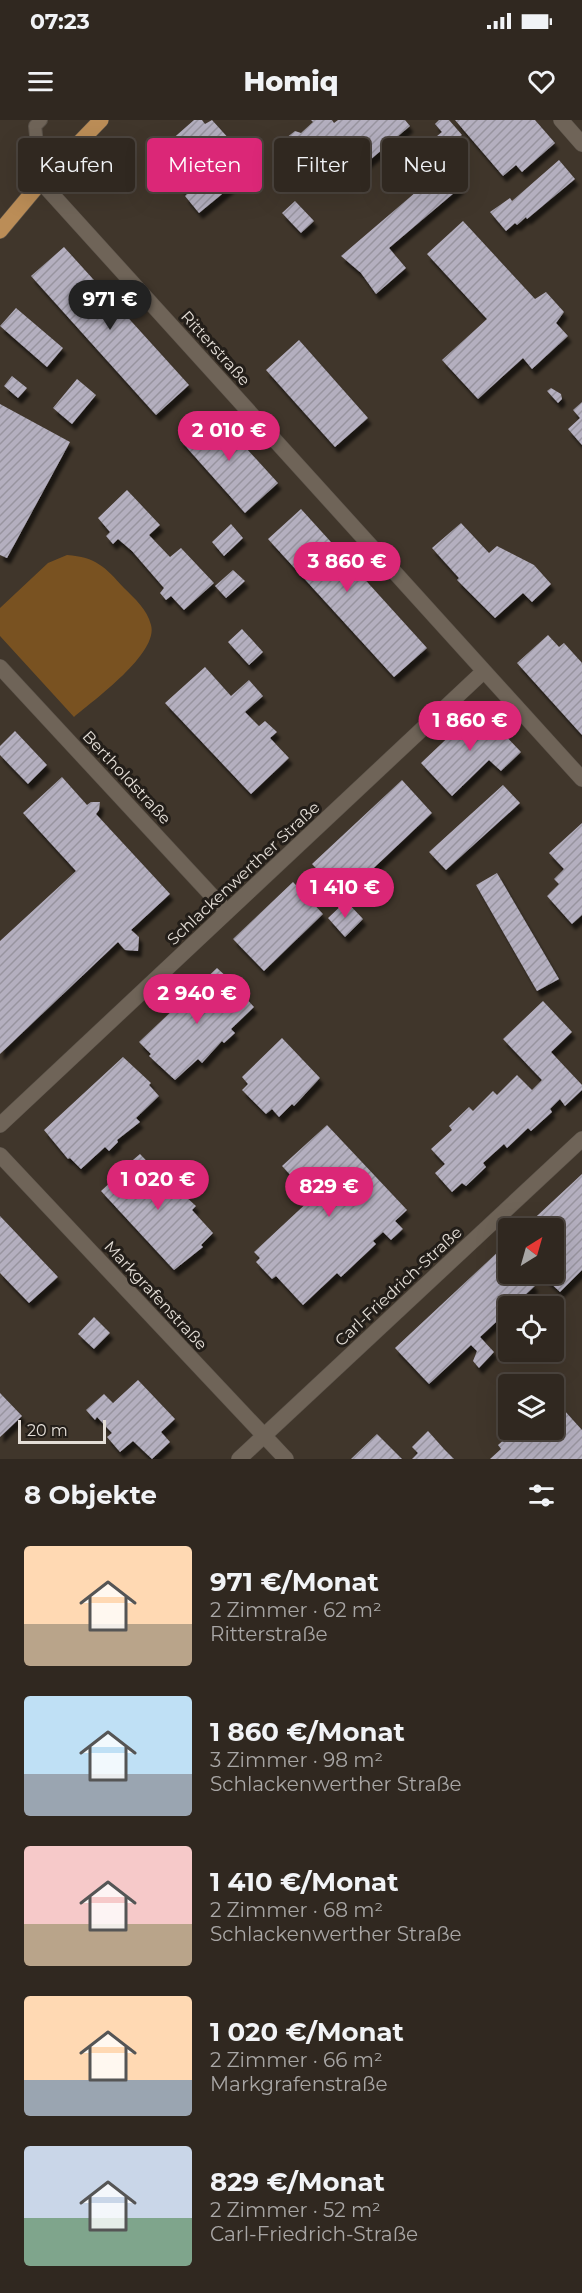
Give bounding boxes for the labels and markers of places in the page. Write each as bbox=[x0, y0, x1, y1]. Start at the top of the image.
pin: 971 € bbox=[68, 280, 152, 331]
pin: 2 010 € bbox=[174, 411, 284, 462]
pin: 3 860 € bbox=[292, 542, 402, 593]
pin: 1 860 € bbox=[415, 701, 525, 752]
pin: 1 410 € bbox=[290, 868, 400, 919]
pin: 2 940 € bbox=[142, 974, 252, 1025]
pin: 1 020 € bbox=[103, 1160, 213, 1211]
pin: 829 € bbox=[287, 1167, 371, 1218]

